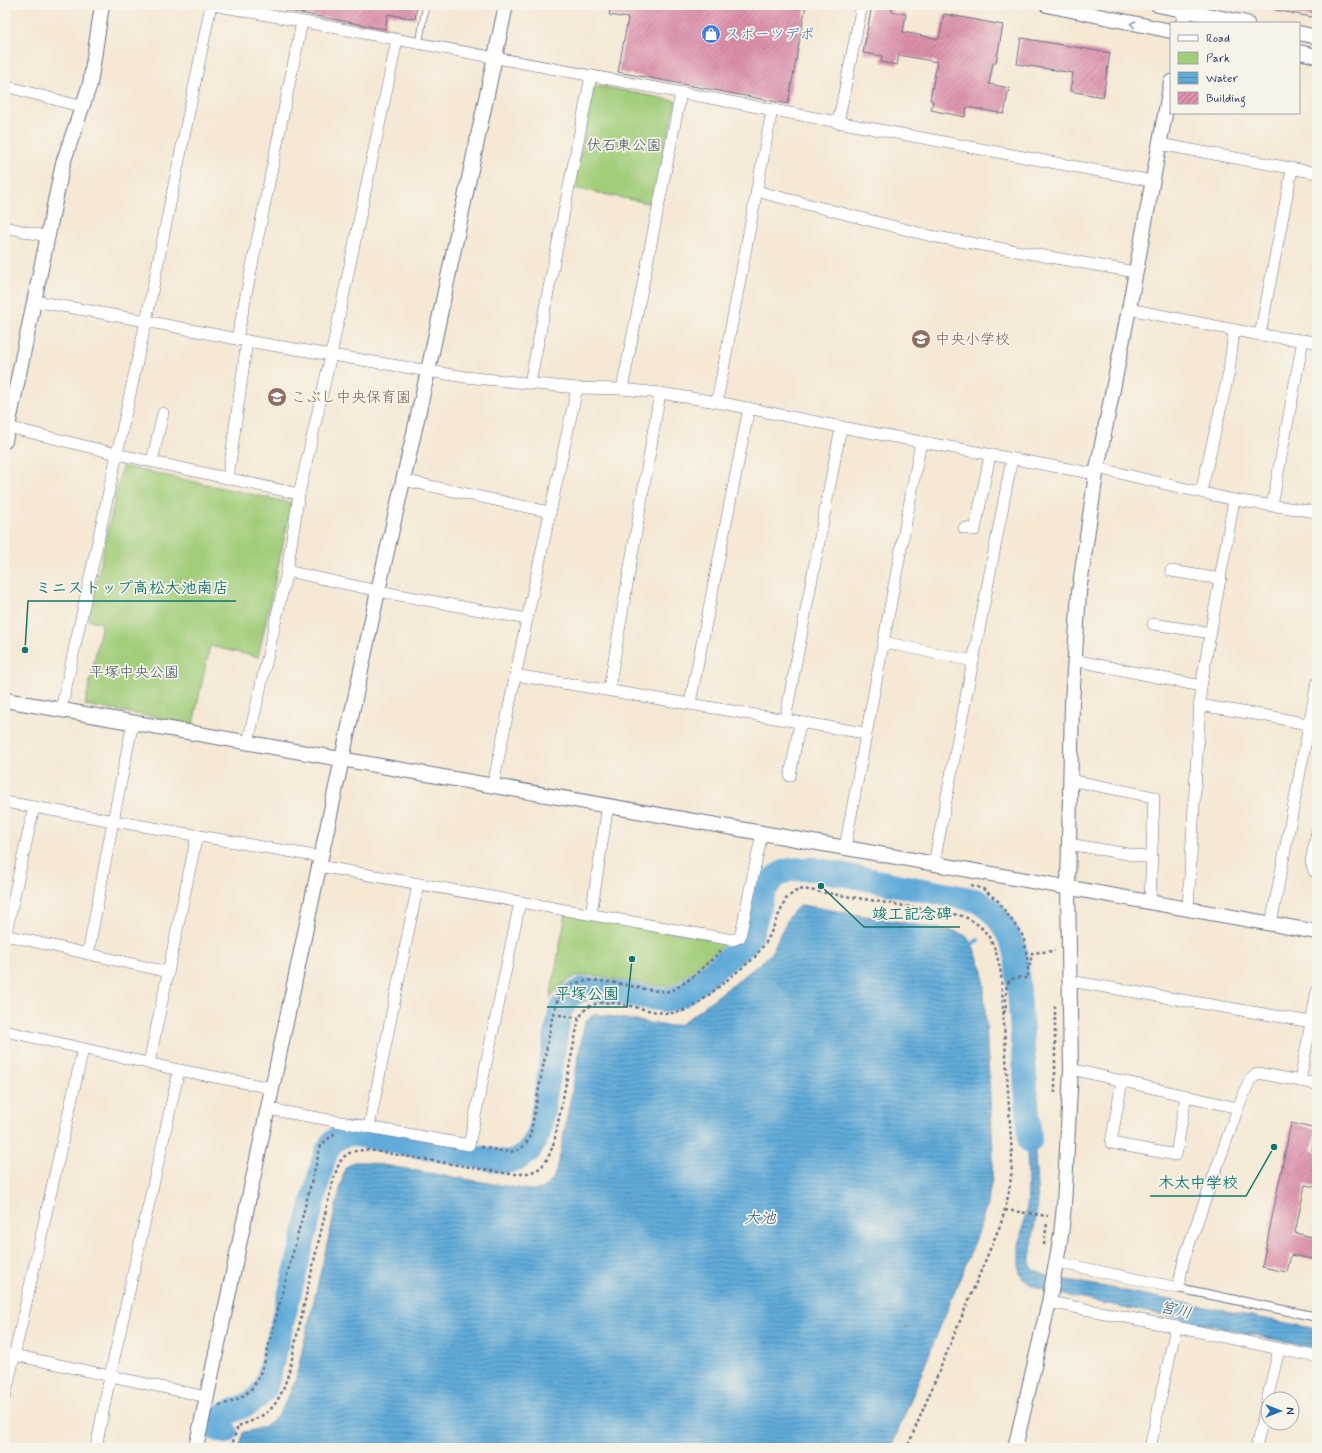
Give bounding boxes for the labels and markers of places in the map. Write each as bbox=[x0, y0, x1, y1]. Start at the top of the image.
shop icon: スポーツデポ bbox=[700, 23, 722, 45]
place label: スポーツデポ bbox=[725, 25, 815, 45]
school or university icon: 中央小学校 bbox=[910, 328, 932, 350]
place label: 中央小学校 bbox=[935, 330, 1010, 350]
school or university icon: こぶし中央保育園 bbox=[266, 386, 288, 408]
place label: こぶし中央保育園 bbox=[291, 388, 411, 408]
callout: ミニストップ高松大池南店 bbox=[28, 573, 236, 601]
callout: 竣工記念碑 bbox=[864, 899, 960, 927]
callout: 平塚公園 bbox=[547, 979, 627, 1007]
callout: 木太中学校 bbox=[1150, 1168, 1246, 1196]

